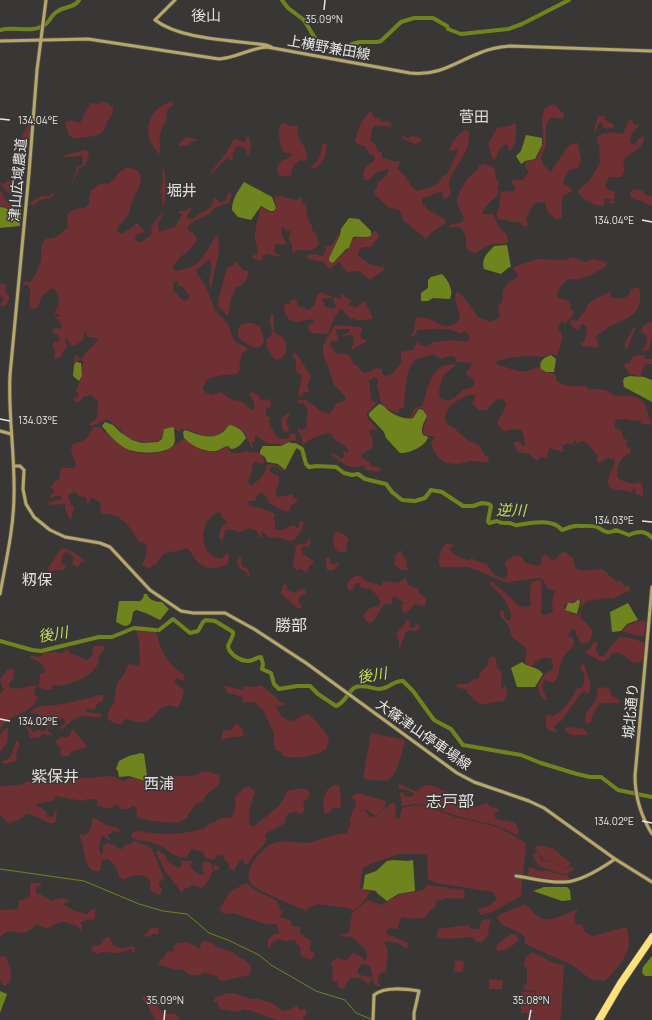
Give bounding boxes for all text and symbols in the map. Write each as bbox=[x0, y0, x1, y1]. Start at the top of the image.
district label: 後山 bbox=[191, 5, 221, 26]
text: 35.09°N bbox=[305, 12, 343, 26]
street label: 上横野兼田線 bbox=[286, 30, 372, 64]
district label: 菅田 bbox=[459, 106, 489, 127]
text: 134.04°E bbox=[18, 113, 58, 127]
street label: 津山広域農道 bbox=[4, 137, 30, 223]
district label: 堀井 bbox=[167, 180, 197, 201]
text: 134.04°E bbox=[594, 213, 634, 227]
text: 134.03°E bbox=[18, 413, 58, 427]
water label: 逆川 bbox=[496, 499, 528, 521]
text: 134.03°E bbox=[594, 513, 634, 527]
district label: 籾保 bbox=[22, 569, 52, 590]
district label: 勝部 bbox=[275, 614, 307, 636]
water label: 後川 bbox=[37, 621, 71, 647]
water label: 後川 bbox=[356, 662, 390, 688]
street label: 城北通り bbox=[618, 682, 642, 740]
street label: 大篠津山停車場線 bbox=[373, 694, 475, 774]
text: 134.02°E bbox=[18, 714, 58, 728]
district label: 紫保井 bbox=[31, 765, 79, 787]
district label: 西浦 bbox=[144, 773, 174, 794]
district label: 志戸部 bbox=[426, 790, 474, 812]
text: 134.02°E bbox=[594, 814, 634, 828]
text: 35.09°N bbox=[146, 993, 184, 1007]
text: 35.08°N bbox=[512, 993, 550, 1007]

